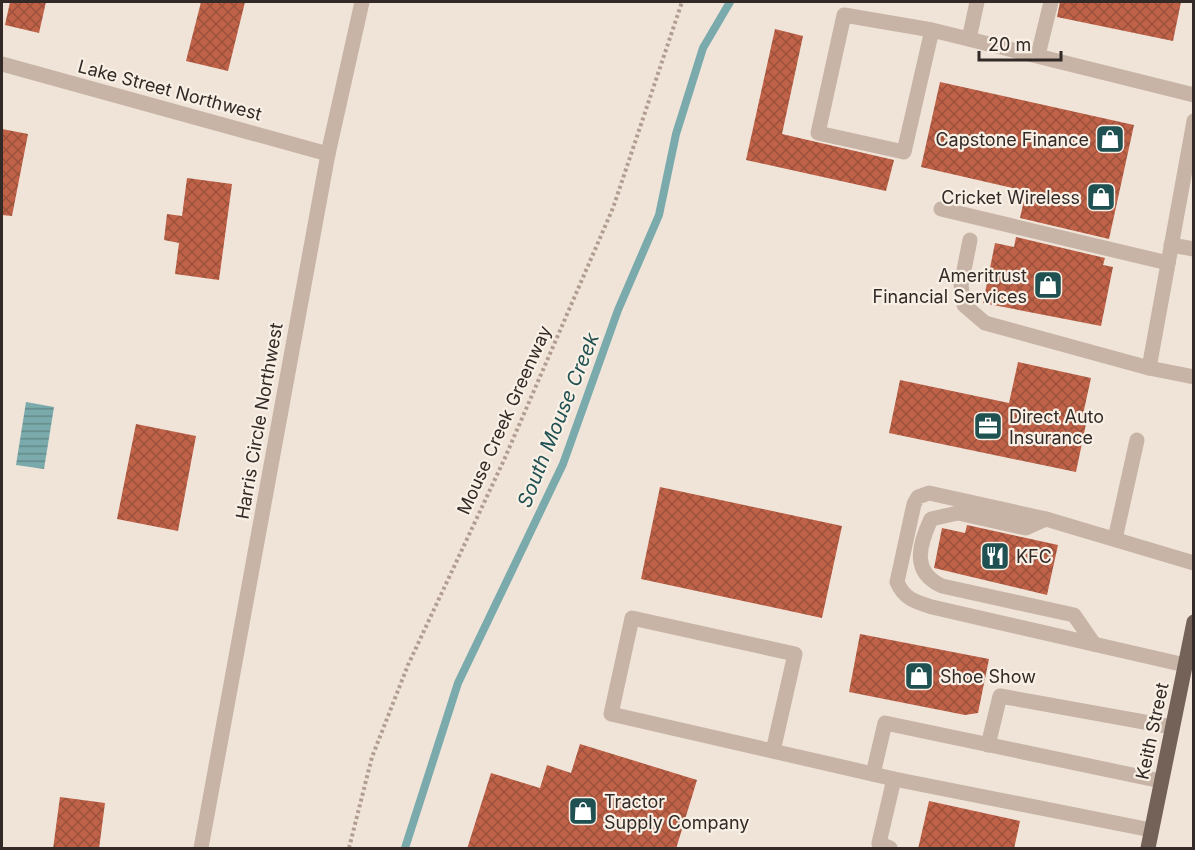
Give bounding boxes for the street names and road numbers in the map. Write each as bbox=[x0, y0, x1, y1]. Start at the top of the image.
street label: Lake Street Northwest bbox=[76, 55, 264, 125]
street label: Harris Circle Northwest bbox=[231, 321, 287, 521]
street label: Mouse Creek Greenway bbox=[453, 322, 555, 518]
street label: Keith Street bbox=[1131, 680, 1173, 781]

